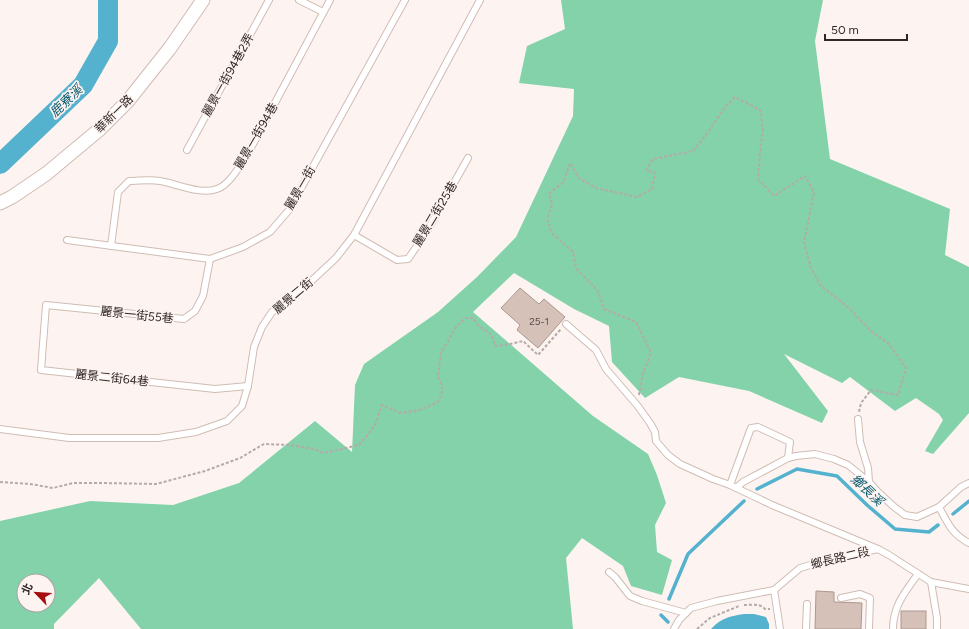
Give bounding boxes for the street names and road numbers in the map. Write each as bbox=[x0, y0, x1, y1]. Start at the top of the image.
street label: 麗景一街94巷2弄 bbox=[199, 31, 257, 119]
street label: 華新一路 bbox=[92, 92, 136, 136]
street label: 麗景一街94巷 bbox=[231, 100, 281, 172]
street label: 麗景一街 bbox=[282, 164, 318, 212]
street label: 麗景二街25巷 bbox=[410, 179, 460, 249]
street label: 麗景二街 bbox=[270, 275, 316, 317]
street label: 麗景一街55巷 bbox=[100, 304, 174, 326]
street label: 麗景二街64巷 bbox=[74, 367, 150, 389]
street label: 鄉長路二段 bbox=[809, 544, 871, 572]

